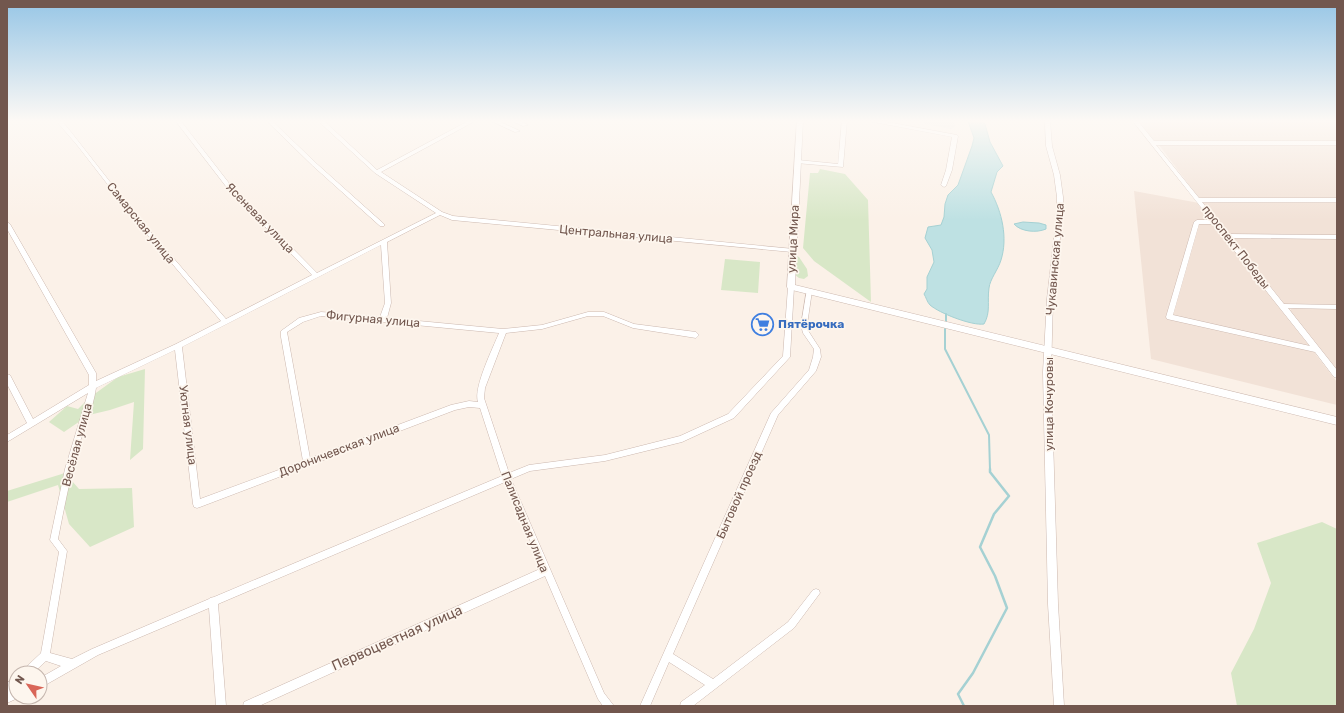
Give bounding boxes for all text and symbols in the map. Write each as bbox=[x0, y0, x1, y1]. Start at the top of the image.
street label: Самарская улица bbox=[104, 180, 178, 266]
street label: Ясеневая улица bbox=[223, 180, 297, 256]
street label: Чукавинская улица bbox=[1043, 202, 1067, 316]
street label: проспект Победы bbox=[1199, 203, 1273, 291]
street label: улица Мира bbox=[784, 205, 802, 273]
street label: Центральная улица bbox=[559, 222, 673, 246]
street label: Фигурная улица bbox=[325, 308, 421, 330]
supermarket icon: Пятёрочка bbox=[749, 311, 775, 337]
place label: Пятёрочка bbox=[778, 317, 844, 331]
street label: улица Кочуровы bbox=[1042, 357, 1056, 451]
street label: Уютная улица bbox=[176, 384, 200, 466]
street label: Весёлая улица bbox=[59, 402, 95, 488]
street label: Дороничевская улица bbox=[277, 421, 401, 479]
street label: Бытовой проезд bbox=[713, 449, 765, 541]
street label: Палисадная улица bbox=[498, 469, 552, 575]
street label: Первоцветная улица bbox=[329, 602, 465, 674]
north arrow bbox=[8, 665, 48, 705]
text: N bbox=[13, 673, 28, 687]

